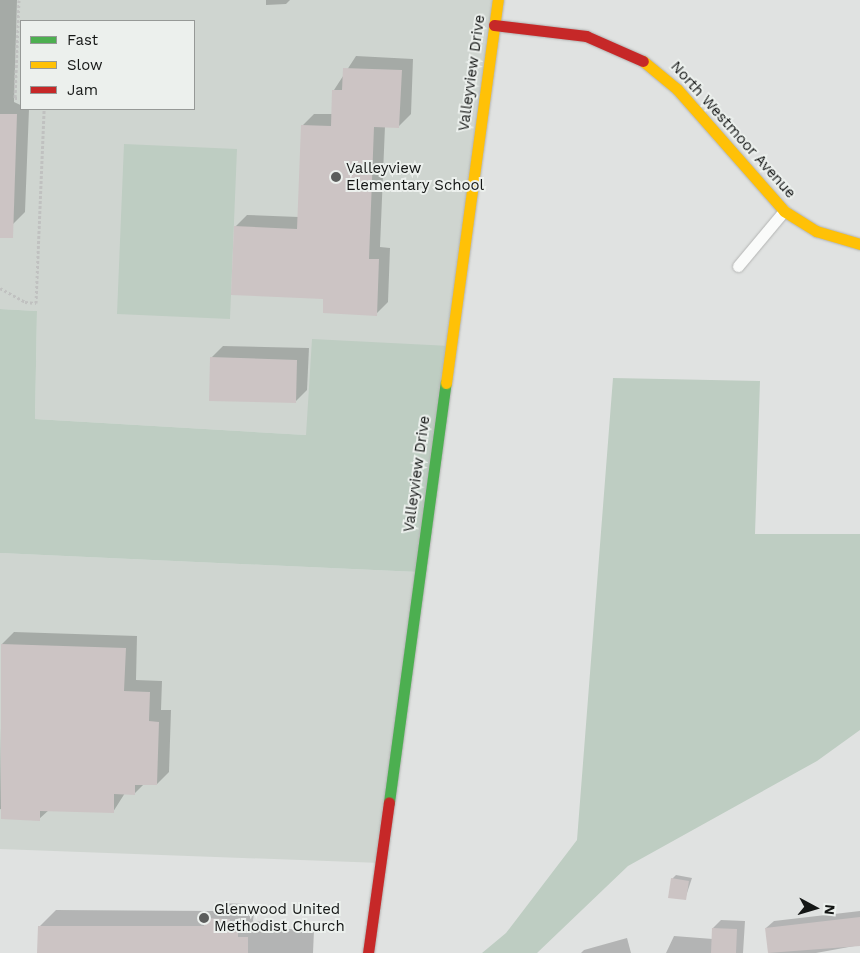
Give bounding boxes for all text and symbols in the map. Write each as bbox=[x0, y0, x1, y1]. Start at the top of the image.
street label: Valleyview Drive bbox=[455, 13, 489, 133]
legend bbox=[20, 20, 195, 110]
text: Fast bbox=[67, 31, 98, 49]
text: Slow bbox=[67, 56, 103, 74]
street label: North Westmoor Avenue bbox=[666, 57, 800, 203]
text: Jam bbox=[67, 81, 98, 99]
place label: Valleyview Elementary School bbox=[346, 159, 485, 194]
marker: Valleyview Elementary School bbox=[330, 171, 342, 183]
street label: Valleyview Drive bbox=[400, 414, 434, 534]
north arrow bbox=[790, 883, 840, 933]
place label: Glenwood United Methodist Church bbox=[214, 900, 345, 935]
text: N bbox=[821, 904, 838, 916]
marker: Glenwood United Methodist Church bbox=[198, 912, 210, 924]

